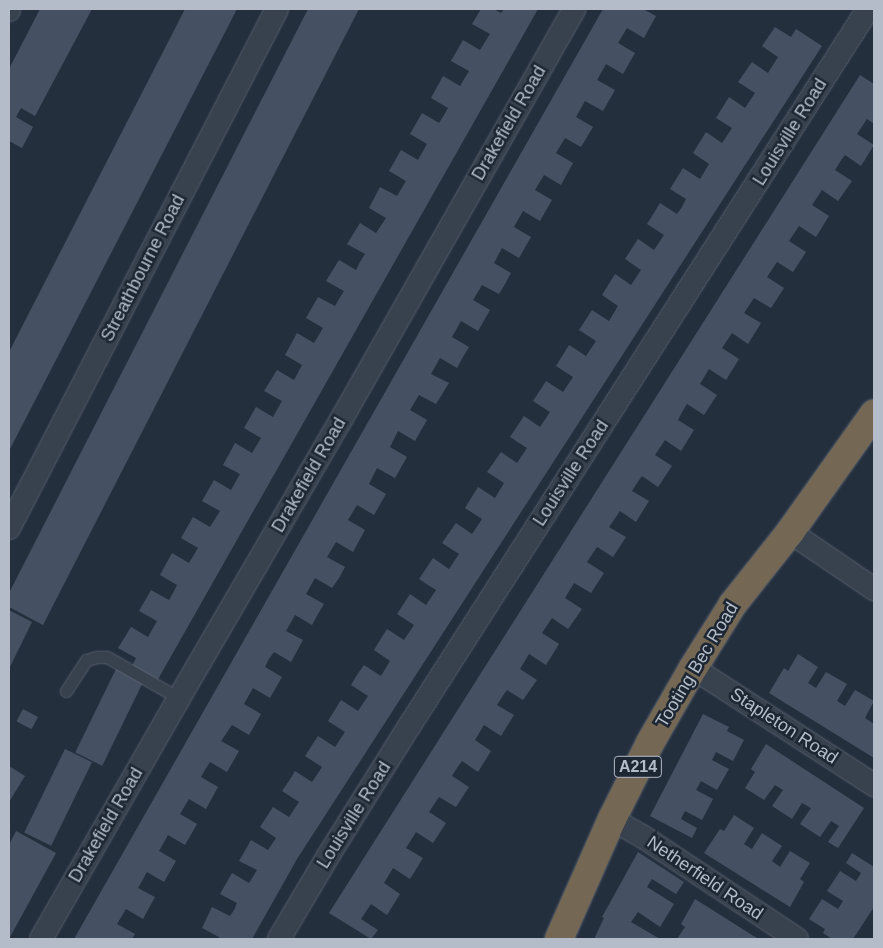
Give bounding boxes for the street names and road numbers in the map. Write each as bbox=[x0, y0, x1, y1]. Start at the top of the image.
street label: Drakefield Road bbox=[467, 62, 551, 184]
street label: Louisville Road bbox=[748, 75, 832, 189]
street label: Streathbourne Road bbox=[97, 191, 189, 345]
street label: Drakefield Road bbox=[267, 414, 351, 536]
street label: Louisville Road bbox=[529, 416, 613, 530]
street label: Tooting Bec Road bbox=[651, 599, 743, 731]
street label: Stapleton Road bbox=[726, 683, 842, 769]
road number: A214 bbox=[613, 754, 663, 780]
street label: Louisville Road bbox=[312, 758, 396, 872]
street label: Drakefield Road bbox=[64, 764, 148, 886]
street label: Netherfield Road bbox=[643, 831, 767, 925]

